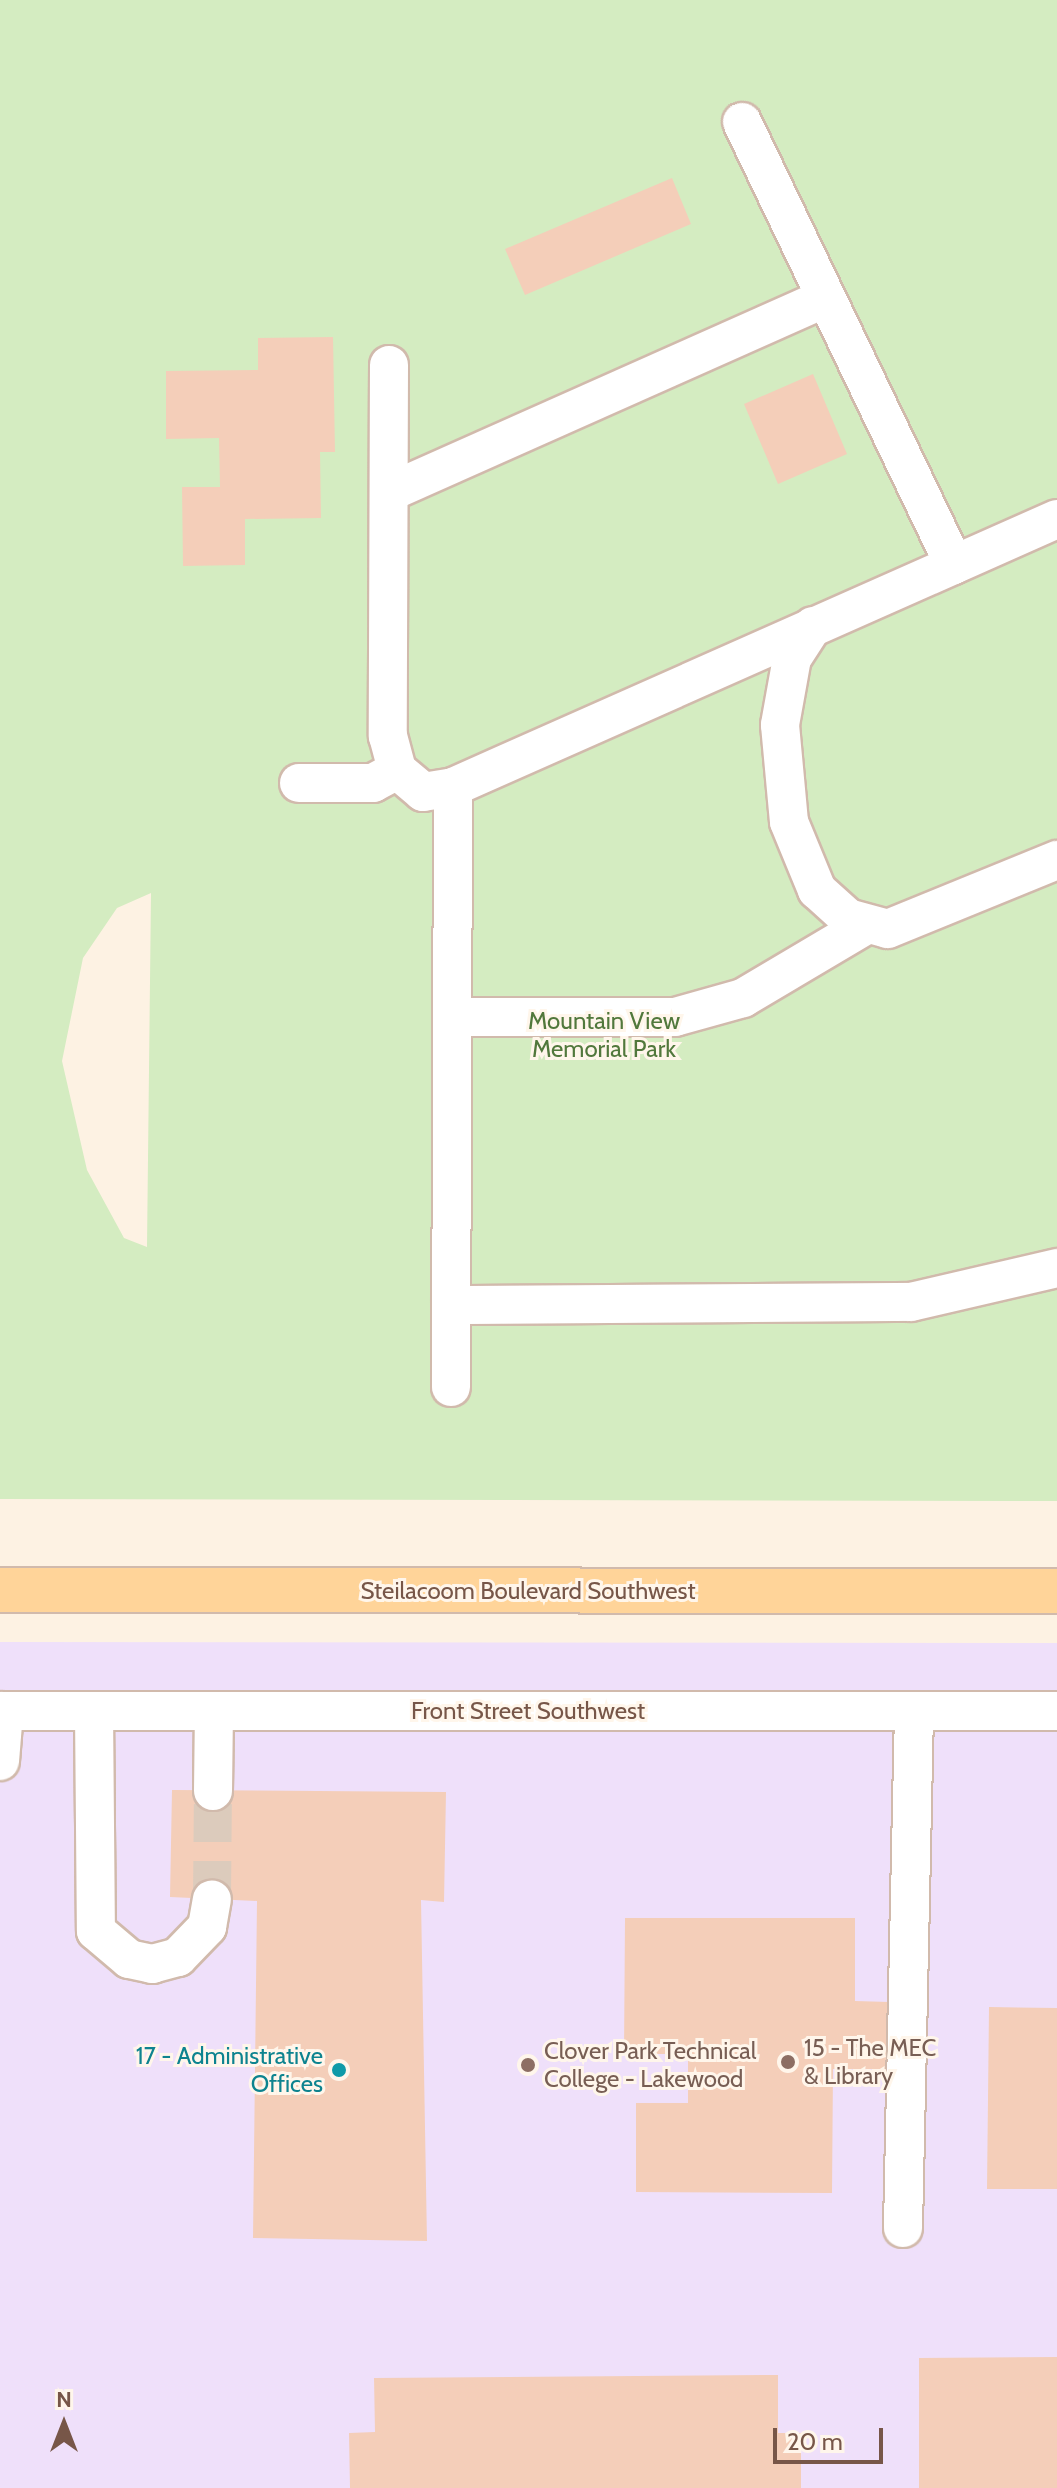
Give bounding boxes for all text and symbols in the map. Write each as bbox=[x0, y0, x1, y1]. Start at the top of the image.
park label: Mountain View Memorial Park bbox=[528, 1007, 680, 1063]
street label: Steilacoom Boulevard Southwest bbox=[360, 1577, 696, 1605]
street label: Front Street Southwest bbox=[411, 1697, 645, 1725]
place label: 15 - The MEC & Library bbox=[804, 2034, 936, 2090]
place label: Clover Park Technical College - Lakewood bbox=[544, 2037, 756, 2093]
place label: 17 - Administrative Offices bbox=[136, 2042, 323, 2098]
marker: 15 - The MEC & Library bbox=[779, 2053, 797, 2071]
marker: Clover Park Technical College - Lakewood bbox=[519, 2056, 537, 2074]
marker: 17 - Administrative Offices bbox=[330, 2061, 348, 2079]
north arrow bbox=[24, 2384, 104, 2464]
text: N bbox=[56, 2386, 72, 2413]
scale bar bbox=[777, 2412, 887, 2462]
text: 20 m bbox=[787, 2427, 843, 2456]

